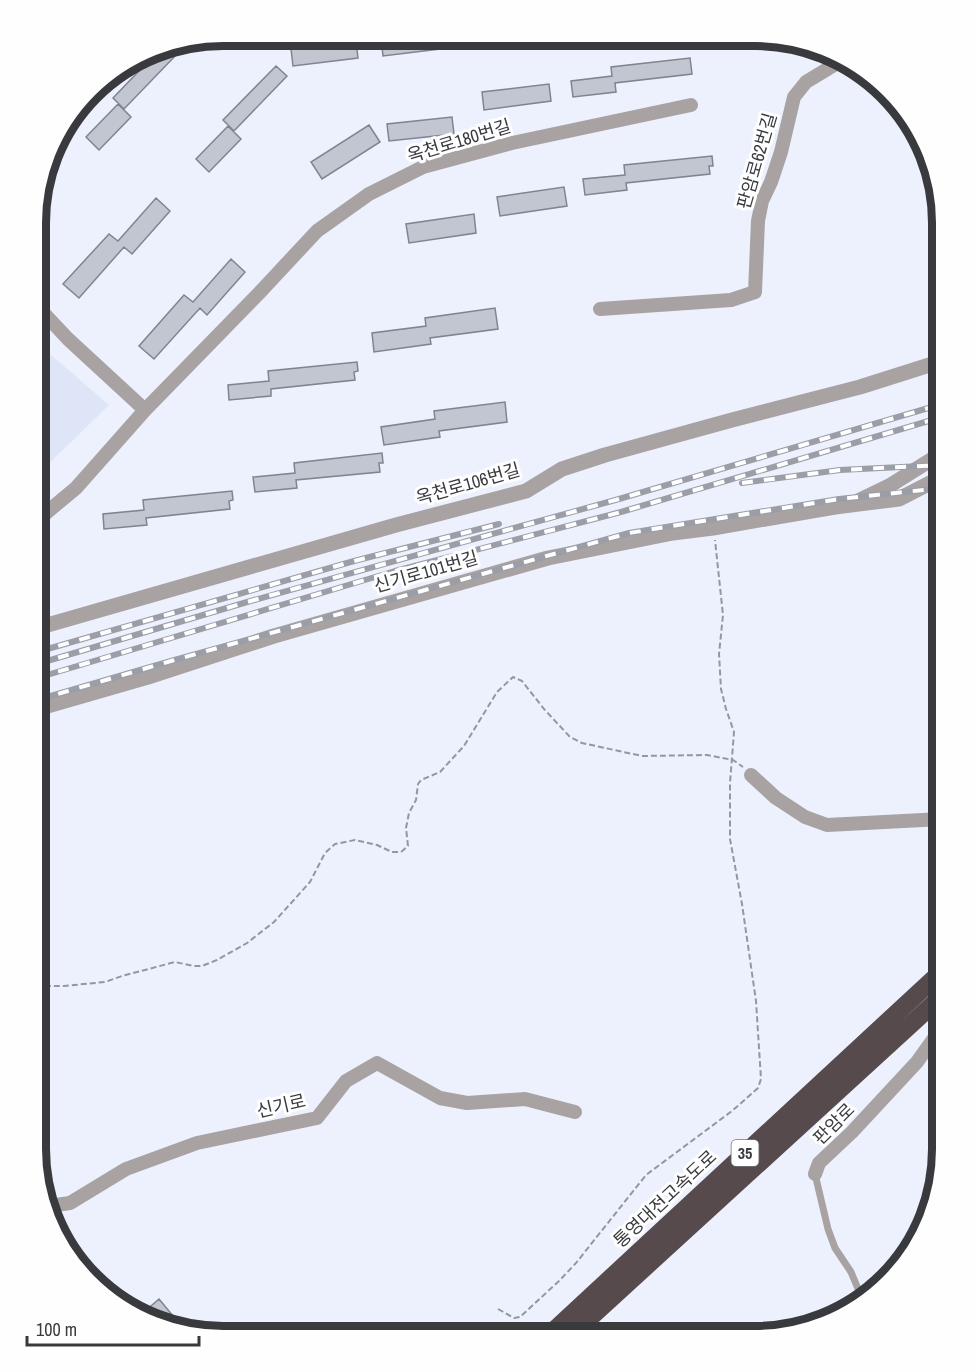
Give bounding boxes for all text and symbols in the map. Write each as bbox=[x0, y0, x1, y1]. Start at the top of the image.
street label: 판암로62번길 bbox=[731, 110, 782, 212]
street label: 옥천로180번길 bbox=[404, 113, 514, 168]
street label: 옥천로106번길 bbox=[413, 457, 523, 510]
street label: 신기로101번길 bbox=[371, 545, 481, 598]
street label: 신기로 bbox=[254, 1088, 308, 1123]
street label: 판암로 bbox=[807, 1097, 860, 1150]
road number: 35 bbox=[732, 1140, 758, 1166]
street label: 통영대전고속도로 bbox=[608, 1144, 722, 1253]
scale bar bbox=[27, 1309, 200, 1347]
text: 100 m bbox=[36, 1317, 77, 1342]

